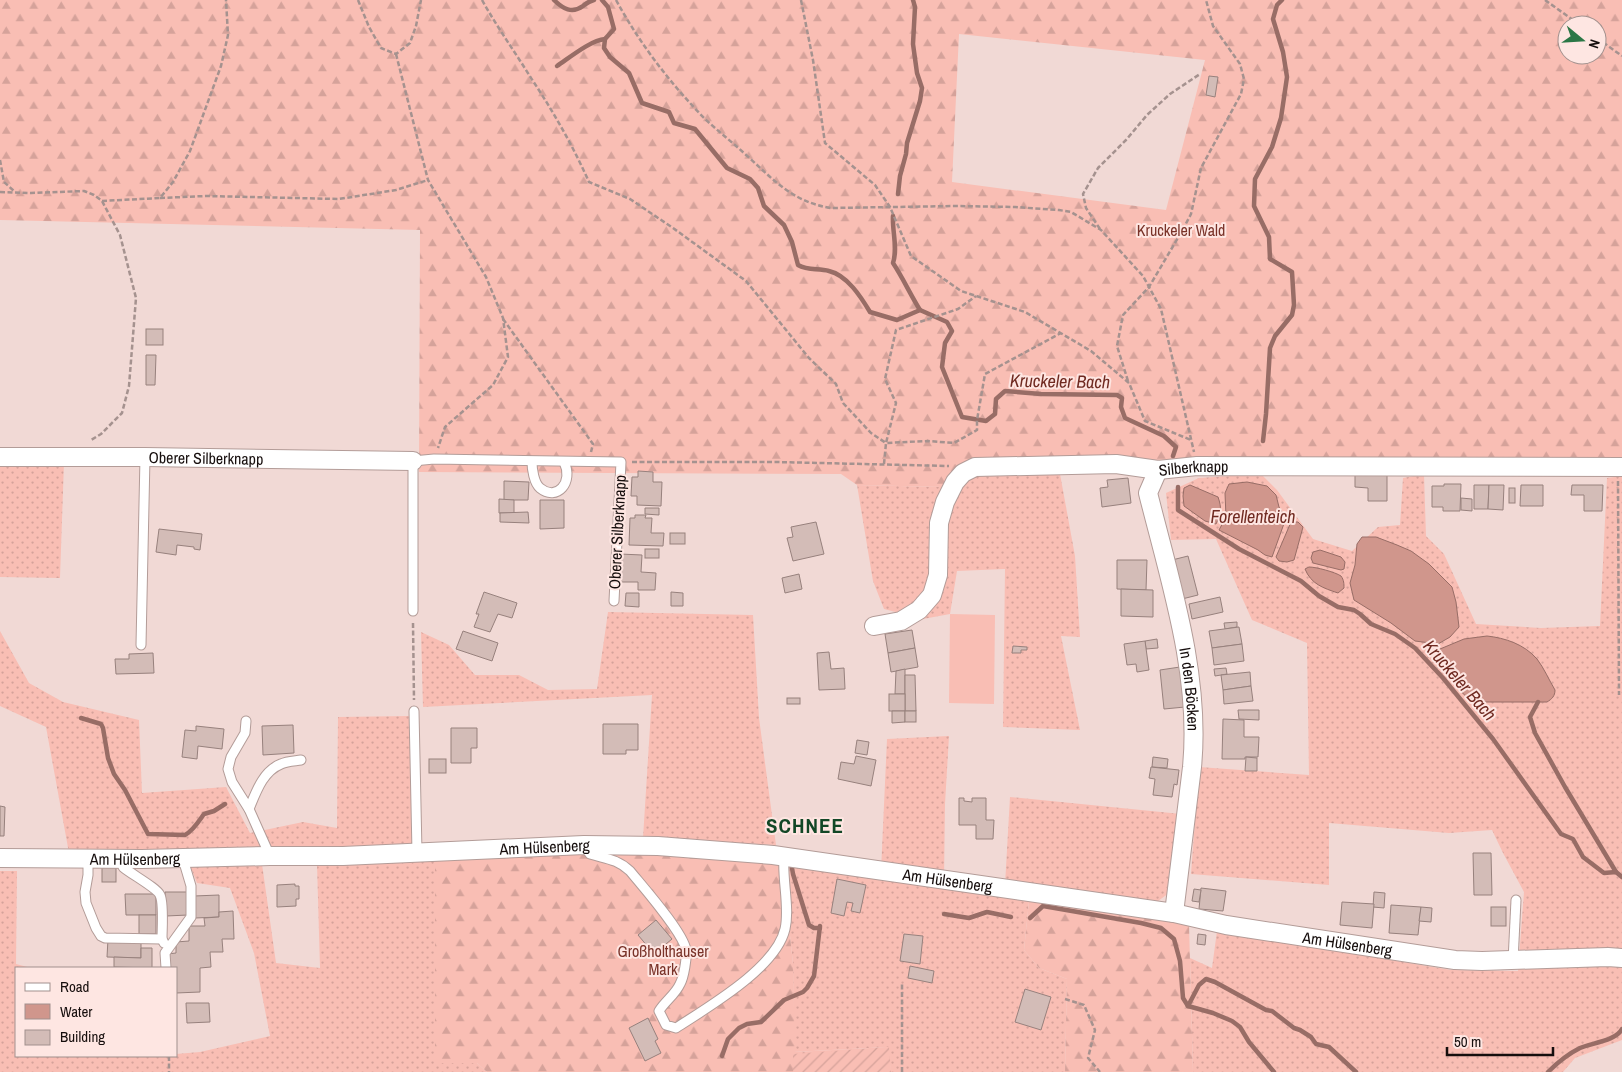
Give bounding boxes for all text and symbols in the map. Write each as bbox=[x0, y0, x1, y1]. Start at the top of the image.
north arrow bbox=[1557, 15, 1607, 65]
text: N bbox=[1585, 37, 1604, 51]
park label: Kruckeler Wald bbox=[1137, 219, 1225, 241]
water label: Kruckeler Bach bbox=[1010, 368, 1110, 394]
street label: Oberer Silberknapp bbox=[149, 446, 263, 470]
street label: Silberknapp bbox=[1157, 455, 1228, 481]
street label: Oberer Silberknapp bbox=[603, 474, 631, 590]
water label: Forellenteich bbox=[1211, 504, 1295, 529]
water label: Kruckeler Bach bbox=[1418, 634, 1502, 726]
street label: In den Böcken bbox=[1174, 646, 1205, 731]
district label: SCHNEE bbox=[766, 811, 844, 840]
street label: Am Hülsenberg bbox=[498, 834, 591, 860]
street label: Am Hülsenberg bbox=[89, 847, 181, 870]
street label: Am Hülsenberg bbox=[900, 863, 995, 898]
street label: Am Hülsenberg bbox=[1300, 926, 1394, 961]
park label: Großholthauser Mark bbox=[617, 940, 709, 980]
legend bbox=[15, 967, 178, 1057]
text: Road bbox=[60, 976, 89, 997]
text: Water bbox=[60, 1001, 92, 1022]
scale bar bbox=[1447, 1024, 1553, 1056]
text: Building bbox=[60, 1026, 105, 1047]
text: 50 m bbox=[1454, 1031, 1481, 1052]

